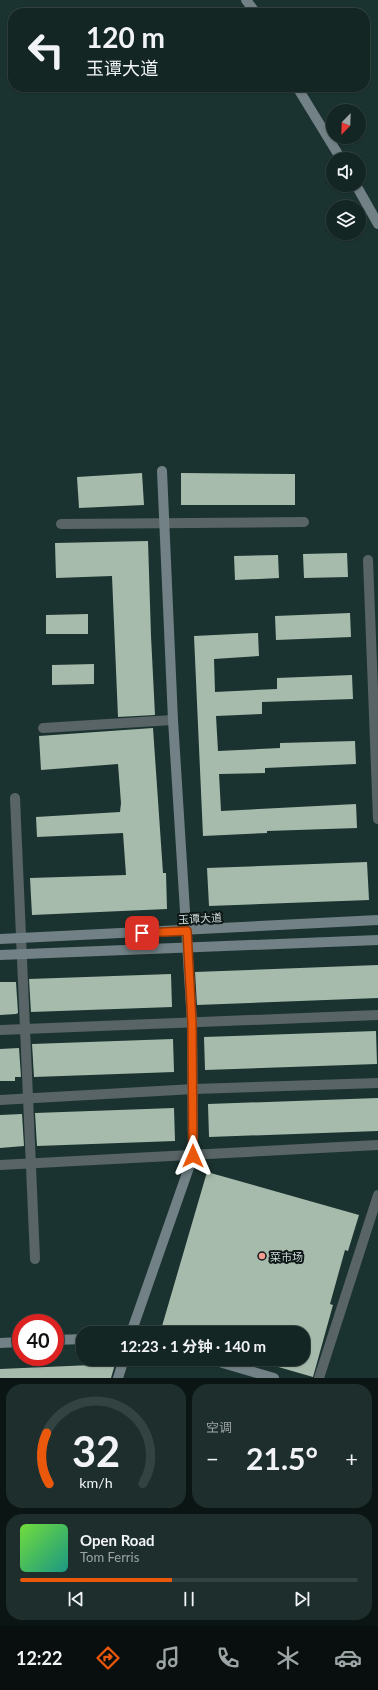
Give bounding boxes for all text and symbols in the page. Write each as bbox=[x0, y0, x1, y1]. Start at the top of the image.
text: 120 m bbox=[86, 20, 165, 54]
icon: left bbox=[20, 24, 72, 76]
text: 玉谭大道 bbox=[86, 57, 158, 79]
north arrow bbox=[326, 104, 366, 144]
map controls bbox=[326, 104, 366, 240]
button: sound bbox=[326, 152, 366, 192]
button: layers bbox=[326, 200, 366, 240]
street label: 玉谭大道 bbox=[178, 910, 222, 926]
pin bbox=[125, 916, 159, 950]
icon: arrive bbox=[131, 922, 153, 944]
position arrow bbox=[172, 1135, 214, 1177]
place label: 菜市场 bbox=[270, 1250, 303, 1263]
marker: 菜市场 bbox=[257, 1251, 267, 1261]
speed limit sign: 40 bbox=[12, 1314, 64, 1366]
text: 12:23 · 1 分钟 · 140 m bbox=[120, 1337, 266, 1355]
text: 空调 bbox=[206, 1419, 232, 1435]
text: 32 bbox=[72, 1426, 120, 1476]
text: 21.5° bbox=[246, 1440, 318, 1476]
text: − bbox=[206, 1445, 219, 1472]
text: + bbox=[345, 1445, 358, 1472]
text: km/h bbox=[79, 1474, 113, 1491]
text: Open Road bbox=[80, 1531, 155, 1549]
text: Tom Ferris bbox=[80, 1549, 139, 1565]
icon: previous bbox=[65, 1588, 87, 1610]
icon: pause bbox=[178, 1588, 200, 1610]
icon: next bbox=[291, 1588, 313, 1610]
icon: directions bbox=[94, 1644, 122, 1672]
icon: music bbox=[154, 1644, 182, 1672]
icon: phone bbox=[214, 1644, 242, 1672]
icon: climate bbox=[274, 1644, 302, 1672]
icon: car bbox=[334, 1644, 362, 1672]
text: 12:22 bbox=[16, 1647, 62, 1669]

